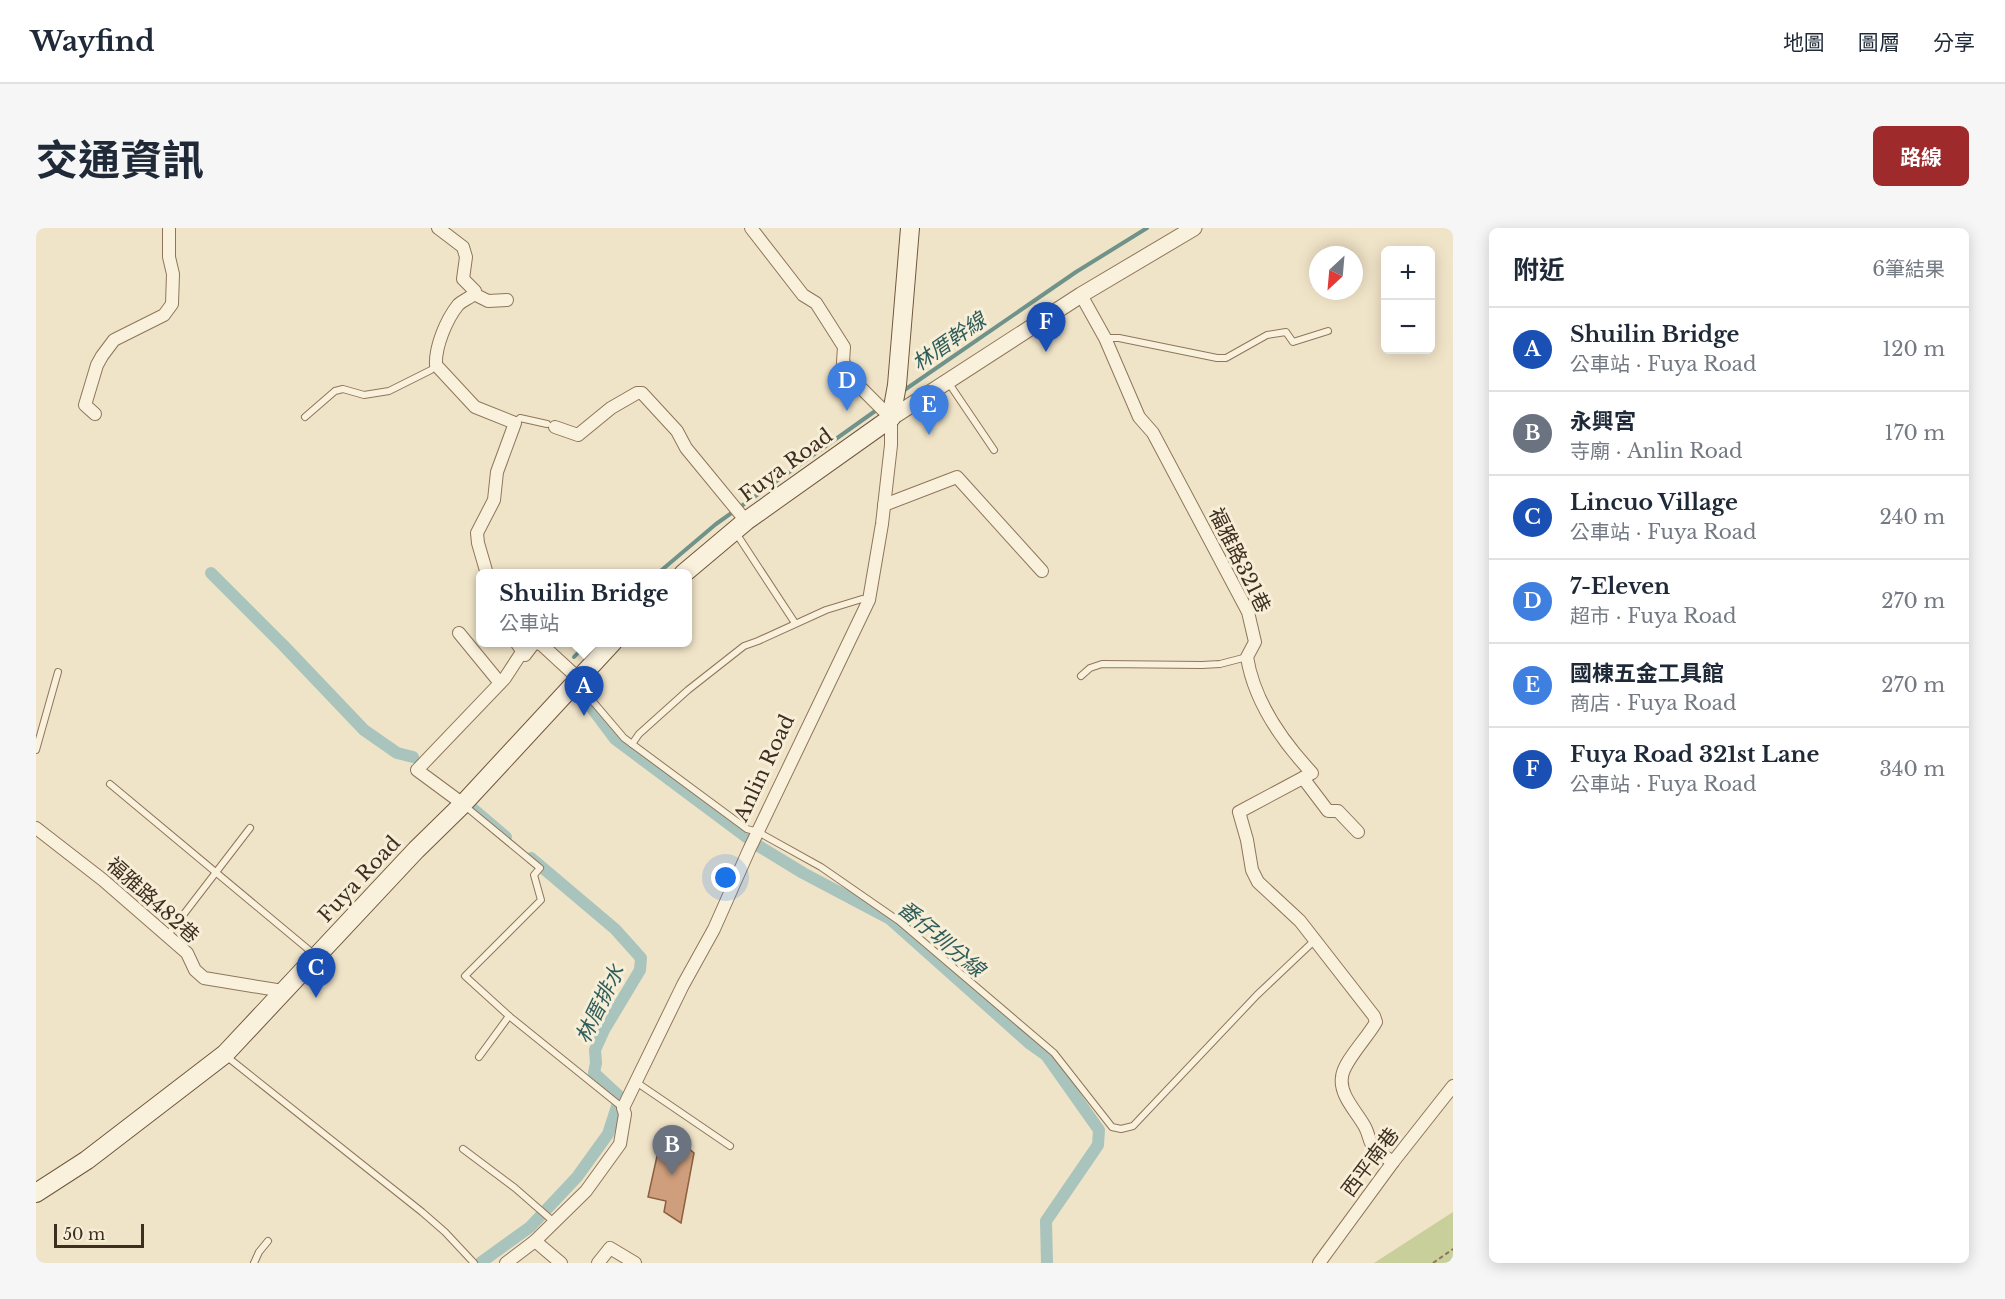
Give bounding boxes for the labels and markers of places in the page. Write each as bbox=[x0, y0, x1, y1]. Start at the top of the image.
pin: F bbox=[1026, 302, 1066, 352]
pin: D bbox=[828, 362, 866, 411]
pin: E bbox=[910, 386, 948, 435]
pin: A bbox=[564, 666, 604, 716]
pin: C bbox=[296, 948, 336, 998]
pin: B bbox=[652, 1126, 692, 1175]

